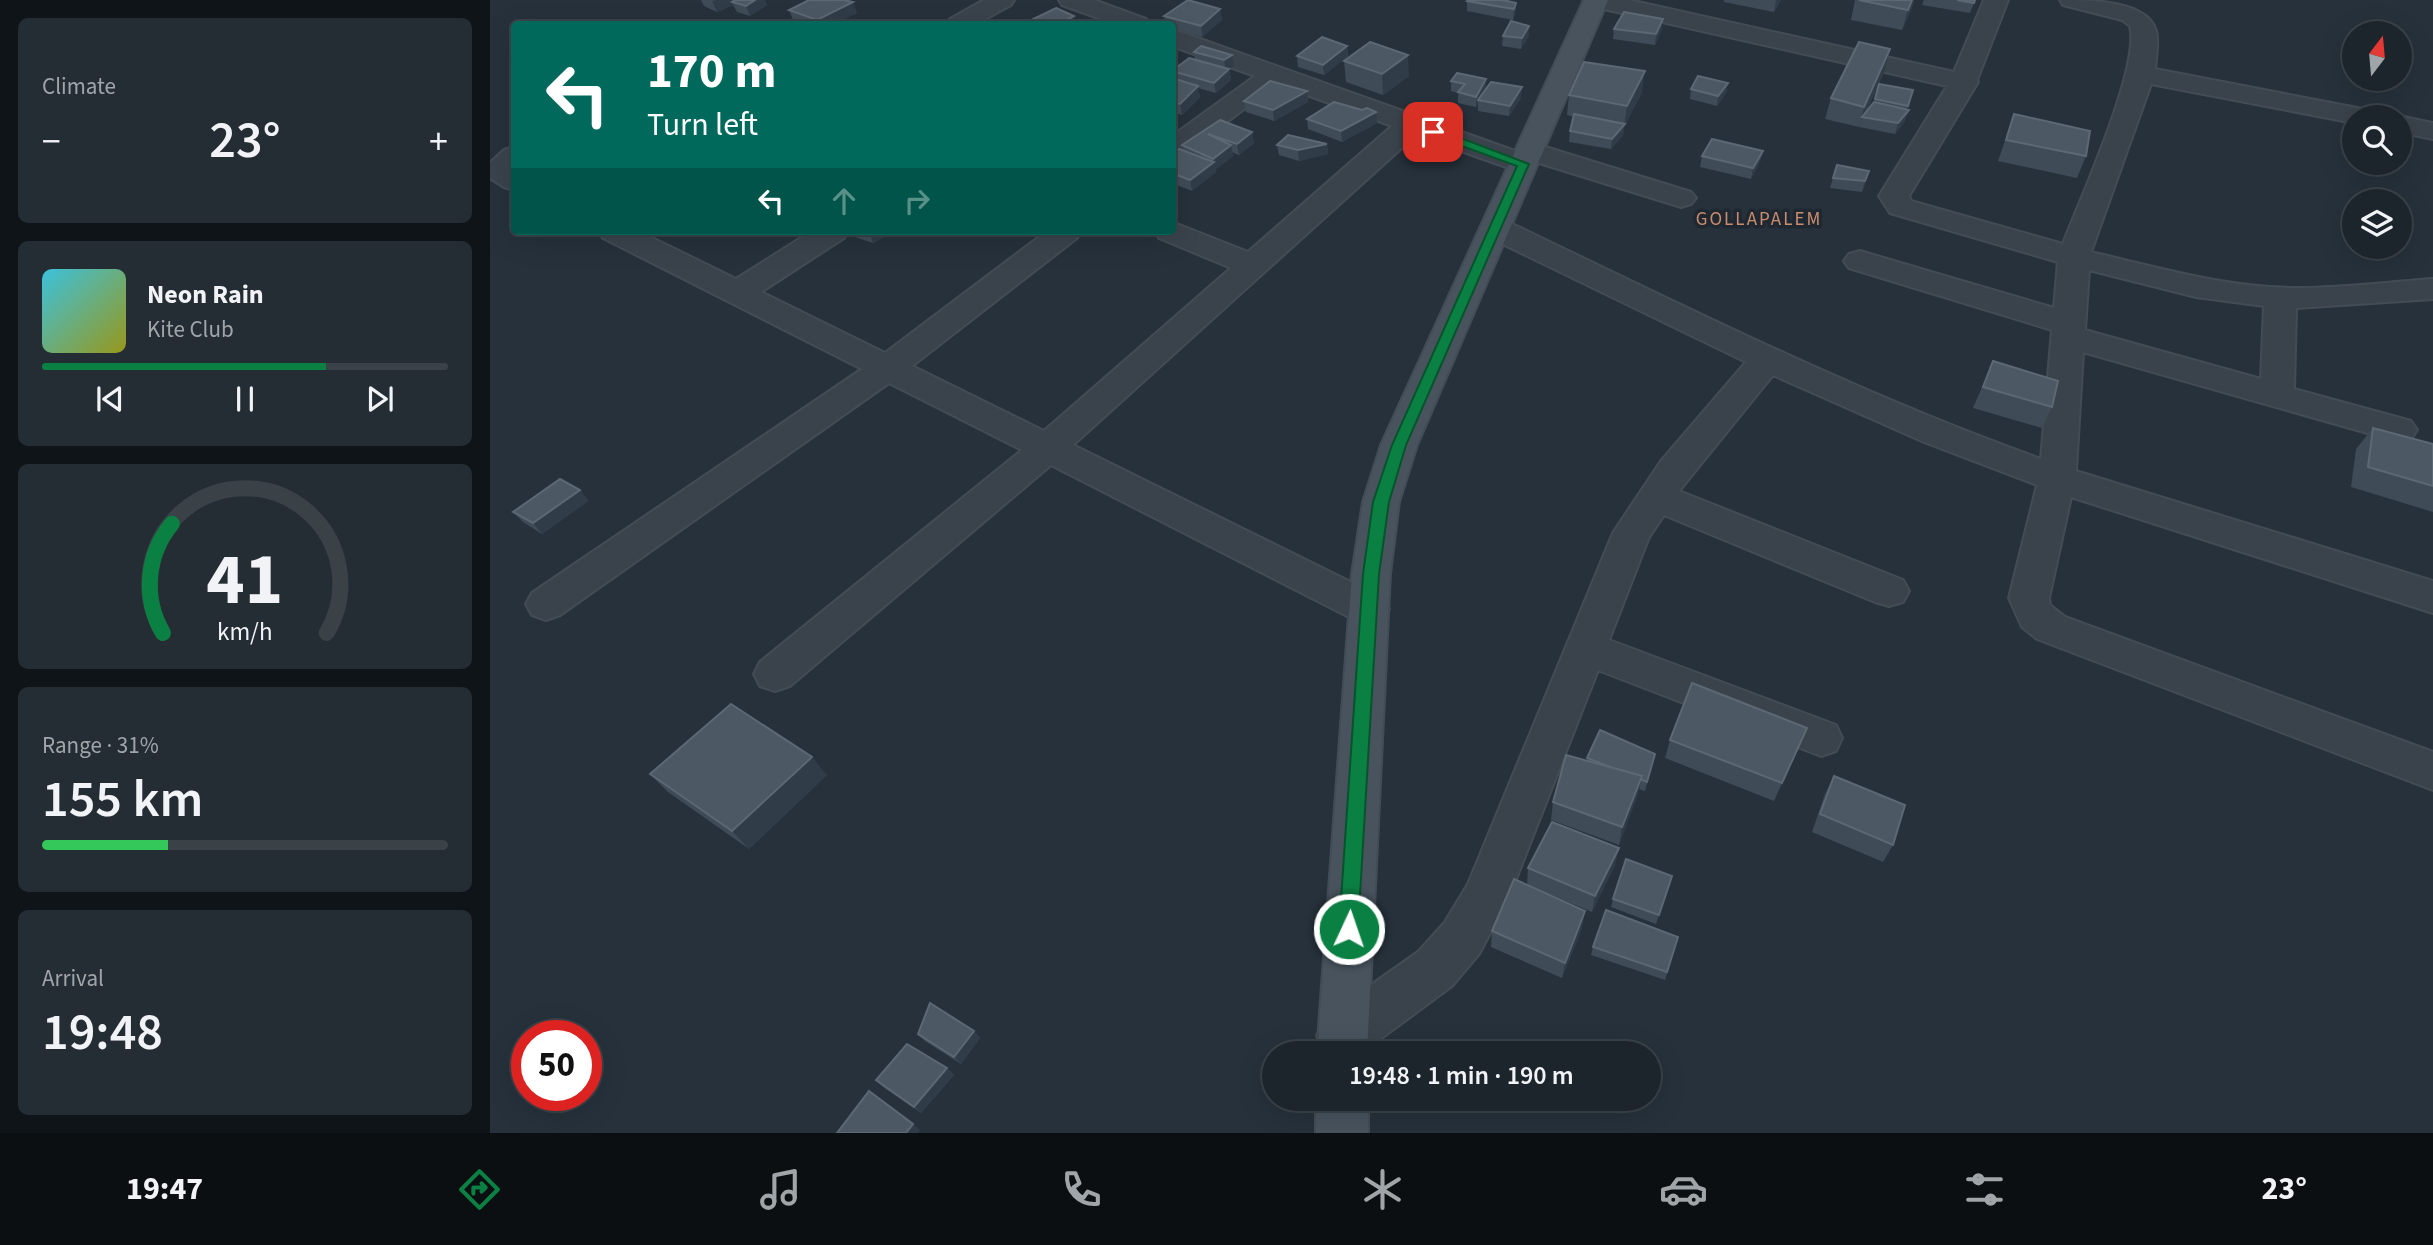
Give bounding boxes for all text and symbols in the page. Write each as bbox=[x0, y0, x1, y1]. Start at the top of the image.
north arrow bbox=[2342, 21, 2412, 91]
map controls bbox=[2342, 21, 2412, 259]
text: 170 m bbox=[647, 37, 776, 107]
icon: left bbox=[532, 49, 623, 140]
text: Climate bbox=[42, 70, 116, 103]
text: Turn left bbox=[647, 102, 758, 148]
pin bbox=[1403, 102, 1463, 162]
text: 23° bbox=[209, 104, 281, 178]
button: search bbox=[2342, 105, 2412, 175]
icon: arrive bbox=[1414, 113, 1452, 151]
text: − bbox=[42, 115, 61, 169]
text: + bbox=[429, 115, 448, 169]
icon: left bbox=[752, 182, 790, 220]
icon: ahead bbox=[825, 182, 863, 220]
icon: right bbox=[898, 182, 936, 220]
button: layers bbox=[2342, 189, 2412, 259]
district label: GOLLAPALEM bbox=[1696, 206, 1822, 233]
text: Neon Rain bbox=[147, 276, 264, 313]
text: Kite Club bbox=[147, 313, 234, 346]
icon: previous bbox=[91, 380, 129, 418]
icon: pause bbox=[226, 380, 264, 418]
icon: next bbox=[361, 380, 399, 418]
text: 41 bbox=[207, 528, 283, 632]
text: km/h bbox=[217, 613, 273, 649]
text: Range · 31% bbox=[42, 729, 159, 762]
text: 155 km bbox=[42, 763, 203, 837]
position arrow bbox=[1312, 892, 1386, 966]
text: Arrival bbox=[42, 962, 104, 995]
text: 19:48 bbox=[42, 996, 163, 1070]
speed limit sign: 50 bbox=[511, 1020, 602, 1111]
text: 19:48 · 1 min · 190 m bbox=[1349, 1057, 1574, 1094]
icon: directions bbox=[455, 1165, 504, 1214]
icon: music bbox=[756, 1165, 805, 1214]
icon: phone bbox=[1057, 1165, 1106, 1214]
icon: climate bbox=[1358, 1165, 1407, 1214]
icon: car bbox=[1659, 1165, 1708, 1214]
icon: filters bbox=[1960, 1165, 2009, 1214]
text: 19:47 bbox=[126, 1166, 203, 1212]
text: 23° bbox=[2261, 1166, 2307, 1212]

